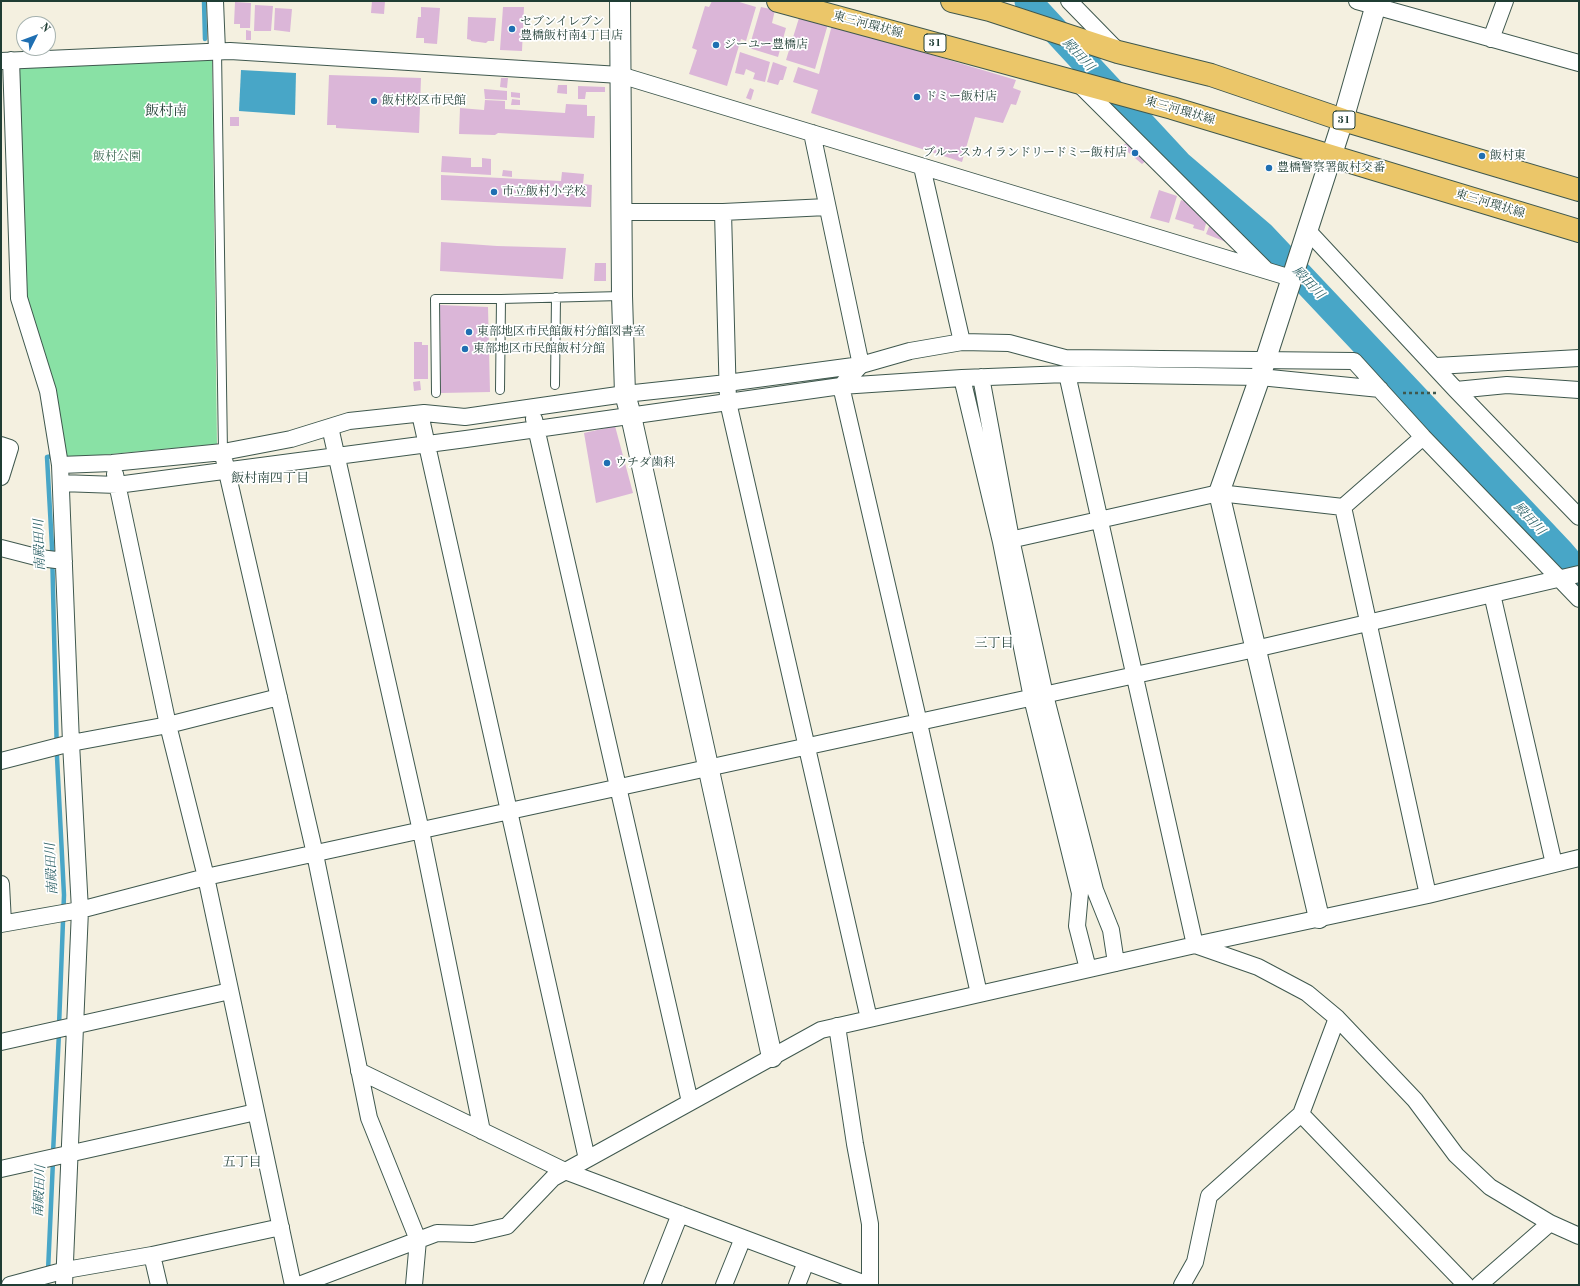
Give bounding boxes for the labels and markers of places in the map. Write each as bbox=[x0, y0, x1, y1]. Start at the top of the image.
place label: セブンイレブン 豊橋飯村南4丁目店 bbox=[520, 15, 623, 43]
marker: セブンイレブン 豊橋飯村南4丁目店 bbox=[507, 24, 517, 34]
place label: ジーユー豊橋店 bbox=[724, 38, 808, 52]
marker: ジーユー豊橋店 bbox=[711, 40, 721, 50]
place label: ドミー飯村店 bbox=[925, 90, 997, 104]
marker: ドミー飯村店 bbox=[912, 92, 922, 102]
place label: 飯村校区市民館 bbox=[382, 94, 466, 108]
marker: 飯村校区市民館 bbox=[369, 96, 379, 106]
place label: ブルースカイランドリードミー飯村店 bbox=[923, 146, 1127, 160]
marker: ブルースカイランドリードミー飯村店 bbox=[1130, 148, 1140, 158]
place label: 飯村東 bbox=[1490, 149, 1526, 163]
marker: 飯村東 bbox=[1477, 151, 1487, 161]
place label: 豊橋警察署飯村交番 bbox=[1277, 161, 1385, 175]
marker: 豊橋警察署飯村交番 bbox=[1264, 163, 1274, 173]
place label: 市立飯村小学校 bbox=[502, 185, 586, 199]
marker: 市立飯村小学校 bbox=[489, 187, 499, 197]
place label: 東部地区市民館飯村分館図書室 bbox=[477, 325, 645, 339]
marker: 東部地区市民館飯村分館図書室 bbox=[464, 327, 474, 337]
place label: 東部地区市民館飯村分館 bbox=[473, 342, 605, 356]
marker: 東部地区市民館飯村分館 bbox=[460, 344, 470, 354]
place label: ウチダ歯科 bbox=[615, 456, 675, 470]
marker: ウチダ歯科 bbox=[602, 458, 612, 468]

